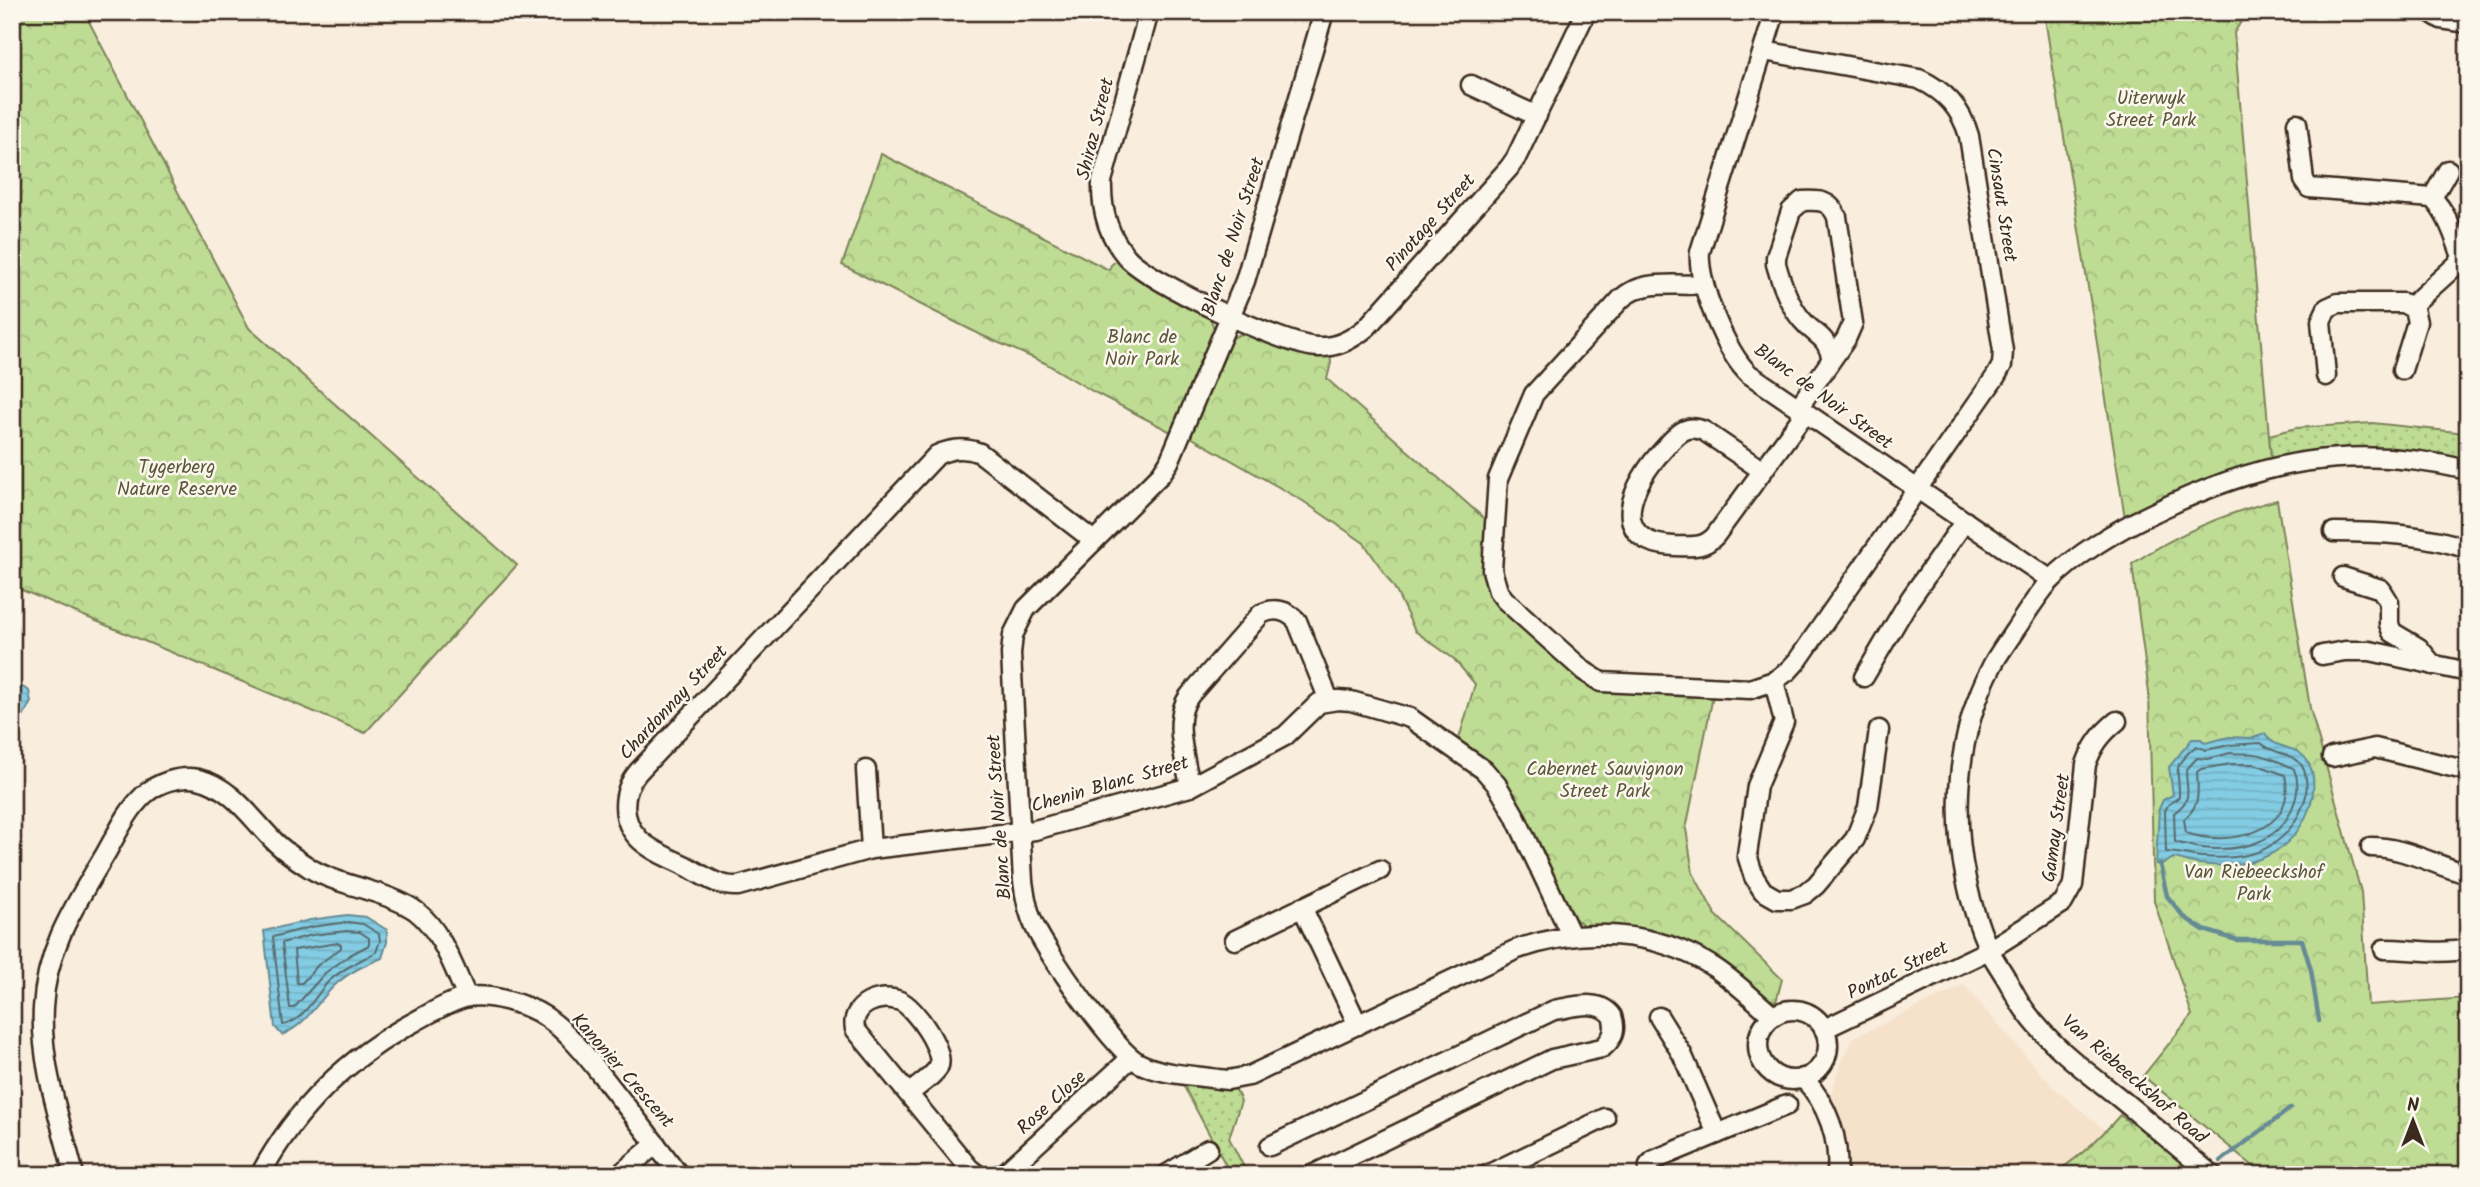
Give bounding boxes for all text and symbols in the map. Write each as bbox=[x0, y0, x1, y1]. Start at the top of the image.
street label: Shiraz Street bbox=[1069, 74, 1123, 183]
park label: Uiterwyk Street Park bbox=[2106, 84, 2196, 136]
street label: Cinsaut Street bbox=[1977, 146, 2025, 265]
street label: Blanc de Noir Street bbox=[1194, 153, 1274, 320]
street label: Pinotage Street bbox=[1379, 167, 1484, 279]
park label: Blanc de Noir Park bbox=[1105, 323, 1179, 375]
street label: Blanc de Noir Street bbox=[1747, 336, 1899, 458]
park label: Tygerberg Nature Reserve bbox=[117, 453, 237, 505]
street label: Chardonnay Street bbox=[612, 638, 736, 768]
street label: Blanc de Noir Street bbox=[979, 733, 1021, 901]
street label: Chenin Blanc Street bbox=[1028, 748, 1193, 822]
park label: Cabernet Sauvignon Street Park bbox=[1526, 755, 1684, 807]
street label: Gamay Street bbox=[2035, 771, 2080, 884]
park label: Van Riebeeckshof Park bbox=[2184, 858, 2326, 910]
street label: Pontac Street bbox=[1842, 933, 1954, 1008]
street label: Kanonier Crescent bbox=[563, 1007, 681, 1136]
street label: Van Riebeeckshof Road bbox=[2054, 1008, 2214, 1152]
street label: Rose Close bbox=[1010, 1063, 1094, 1143]
north arrow bbox=[2378, 1086, 2448, 1156]
text: N bbox=[2407, 1091, 2419, 1121]

